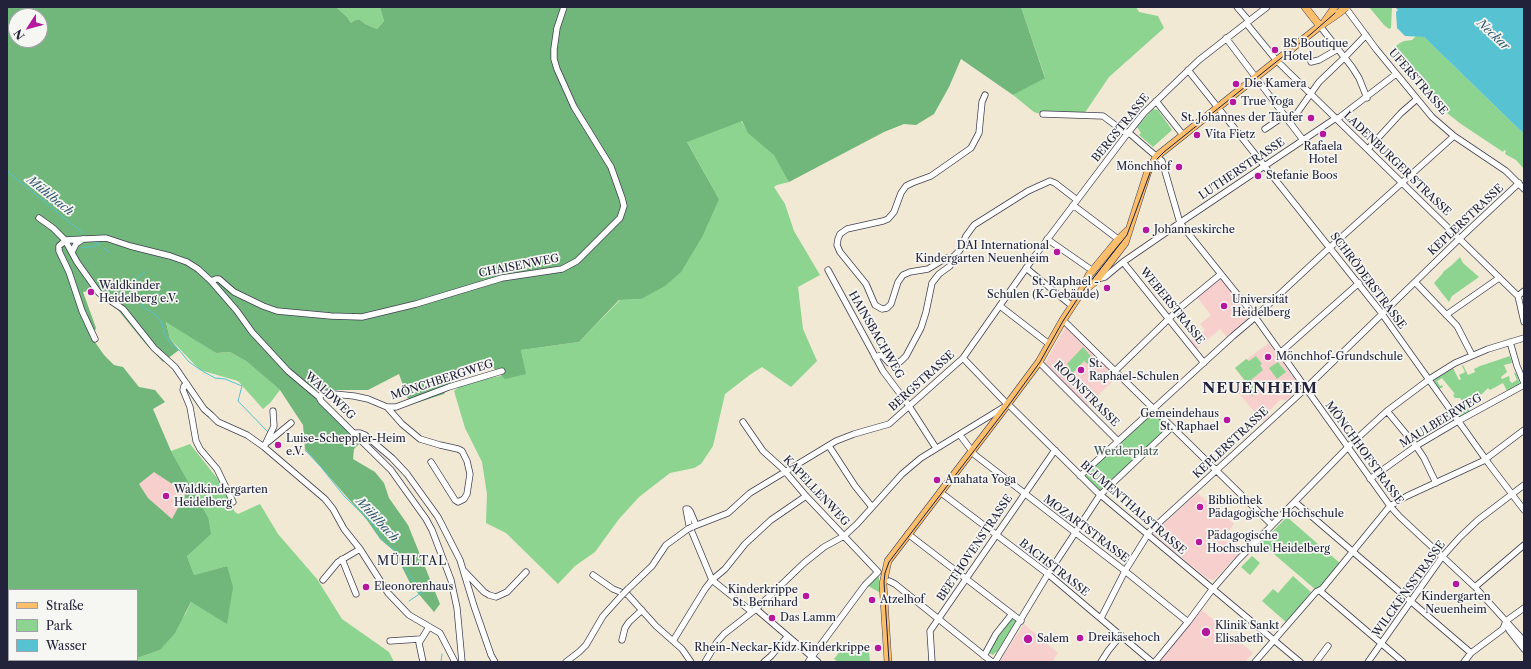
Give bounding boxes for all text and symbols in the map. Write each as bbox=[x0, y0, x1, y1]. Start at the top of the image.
north arrow bbox=[8, 8, 48, 48]
water label: Neckar bbox=[1474, 16, 1512, 54]
text: N bbox=[11, 26, 28, 42]
place label: BS Boutique Hotel bbox=[1283, 37, 1348, 63]
marker: BS Boutique Hotel bbox=[1270, 45, 1280, 55]
street label: UFERSTRASSE bbox=[1386, 46, 1450, 118]
place label: Die Kamera bbox=[1244, 77, 1307, 91]
marker: Die Kamera bbox=[1231, 79, 1241, 89]
street label: BERGSTRASSE bbox=[1090, 91, 1152, 165]
place label: True Yoga bbox=[1241, 95, 1294, 109]
marker: True Yoga bbox=[1228, 97, 1238, 107]
street label: LADENBURGER STRASSE bbox=[1341, 109, 1453, 219]
place label: St. Johannes der Täufer bbox=[1181, 111, 1303, 125]
marker: St. Johannes der Täufer bbox=[1306, 113, 1316, 123]
place label: Vita Fietz bbox=[1205, 128, 1255, 142]
marker: Rafaela Hotel bbox=[1318, 129, 1328, 139]
marker: Vita Fietz bbox=[1192, 130, 1202, 140]
street label: LUTHERSTRASSE bbox=[1197, 135, 1287, 203]
place label: Rafaela Hotel bbox=[1304, 140, 1342, 166]
place label: Mönchhof bbox=[1116, 160, 1171, 174]
marker: Mönchhof bbox=[1174, 162, 1184, 172]
place label: Stefanie Boos bbox=[1266, 169, 1338, 183]
marker: Stefanie Boos bbox=[1253, 171, 1263, 181]
water label: Mühlbach bbox=[24, 173, 76, 219]
street label: KEPLERSTRASSE bbox=[1426, 182, 1506, 258]
place label: Johanneskirche bbox=[1154, 223, 1235, 237]
marker: Johanneskirche bbox=[1141, 225, 1151, 235]
street label: SCHRÖDERSTRASSE bbox=[1327, 230, 1409, 332]
place label: DAI International Kindergarten Neuenheim bbox=[915, 239, 1049, 265]
marker: DAI International Kindergarten Neuenheim bbox=[1052, 247, 1062, 257]
street label: CHAISENWEG bbox=[478, 252, 560, 280]
street label: WEBERSTRASSE bbox=[1137, 265, 1207, 347]
place label: St. Raphael - Schulen (K-Gebäude) bbox=[987, 275, 1099, 301]
place label: Waldkinder Heidelberg e.V. bbox=[99, 279, 178, 305]
marker: St. Raphael - Schulen (K-Gebäude) bbox=[1102, 283, 1112, 293]
marker: Waldkinder Heidelberg e.V. bbox=[86, 287, 96, 297]
street label: HAINSBACHWEG bbox=[846, 289, 906, 381]
place label: Universität Heidelberg bbox=[1232, 293, 1290, 319]
marker: Universität Heidelberg bbox=[1219, 301, 1229, 311]
street label: BERGSTRASSE bbox=[886, 348, 958, 414]
place label: Mönchhof-Grundschule bbox=[1276, 350, 1403, 364]
marker: Mönchhof-Grundschule bbox=[1263, 352, 1273, 362]
street label: MÖNCHBERGWEG bbox=[389, 357, 495, 403]
place label: St. Raphael-Schulen bbox=[1089, 357, 1179, 383]
street label: ROONSTRASSE bbox=[1051, 359, 1121, 429]
marker: St. Raphael-Schulen bbox=[1076, 365, 1086, 375]
street label: WALDWEG bbox=[302, 369, 358, 423]
district label: NEUENHEIM bbox=[1202, 380, 1318, 398]
street label: MAULBEERWEG bbox=[1398, 391, 1484, 451]
street label: MÖNCHHOFSTRASSE bbox=[1322, 399, 1406, 507]
street label: KEPLERSTRASSE bbox=[1191, 405, 1271, 481]
place label: Gemeindehaus St. Raphael bbox=[1140, 407, 1219, 433]
marker: Gemeindehaus St. Raphael bbox=[1222, 415, 1232, 425]
place label: Luise-Scheppler-Heim e.V. bbox=[286, 432, 406, 458]
marker: Luise-Scheppler-Heim e.V. bbox=[273, 440, 283, 450]
park label: Werderplatz bbox=[1094, 445, 1158, 459]
street label: KAPELLENWEG bbox=[780, 453, 852, 529]
street label: BLUMENTHALSTRASSE bbox=[1077, 458, 1189, 558]
place label: Anahata Yoga bbox=[945, 473, 1016, 487]
marker: Anahata Yoga bbox=[932, 475, 942, 485]
place label: Waldkindergarten Heidelberg bbox=[174, 483, 268, 509]
marker: Waldkindergarten Heidelberg bbox=[161, 491, 171, 501]
street label: BEETHOVENSTRASSE bbox=[934, 492, 1016, 604]
street label: MOZARTSTRASSE bbox=[1041, 493, 1131, 565]
place label: Bibliothek Pädagogische Hochschule bbox=[1208, 494, 1344, 520]
water label: Mühlbach bbox=[353, 495, 401, 545]
marker: Bibliothek Pädagogische Hochschule bbox=[1195, 502, 1205, 512]
place label: Pädagogische Hochschule Heidelberg bbox=[1207, 529, 1330, 555]
street label: BACHSTRASSE bbox=[1016, 537, 1092, 599]
marker: Pädagogische Hochschule Heidelberg bbox=[1194, 537, 1204, 547]
street label: WILCKENSSTRASSE bbox=[1370, 538, 1448, 640]
district label: MÜHLTAL bbox=[377, 555, 447, 569]
marker: Kindergarten Neuenheim bbox=[1451, 579, 1461, 589]
place label: Eleonorenhaus bbox=[374, 580, 453, 594]
marker: Eleonorenhaus bbox=[361, 582, 371, 592]
place label: Kinderkrippe St. Bernhard bbox=[728, 583, 798, 609]
legend bbox=[8, 589, 138, 661]
place label: Kindergarten Neuenheim bbox=[1421, 590, 1491, 616]
marker: Kinderkrippe St. Bernhard bbox=[801, 591, 811, 601]
place label: Atzelhof bbox=[880, 593, 925, 607]
marker: Atzelhof bbox=[867, 595, 877, 605]
text: Straße bbox=[46, 598, 84, 613]
place label: Das Lamm bbox=[780, 611, 836, 625]
marker: Das Lamm bbox=[767, 613, 777, 623]
text: Park bbox=[46, 618, 72, 633]
place label: Klinik Sankt Elisabeth bbox=[1215, 619, 1279, 645]
marker: Klinik Sankt Elisabeth bbox=[1200, 626, 1212, 638]
place label: Dreikäsehoch bbox=[1088, 631, 1160, 645]
place label: Salem bbox=[1037, 632, 1069, 646]
marker: Salem bbox=[1022, 633, 1034, 645]
marker: Dreikäsehoch bbox=[1075, 633, 1085, 643]
text: Wasser bbox=[46, 638, 87, 653]
place label: Rhein-Neckar-Kidz Kinderkrippe bbox=[694, 641, 870, 655]
marker: Rhein-Neckar-Kidz Kinderkrippe bbox=[873, 643, 883, 653]

